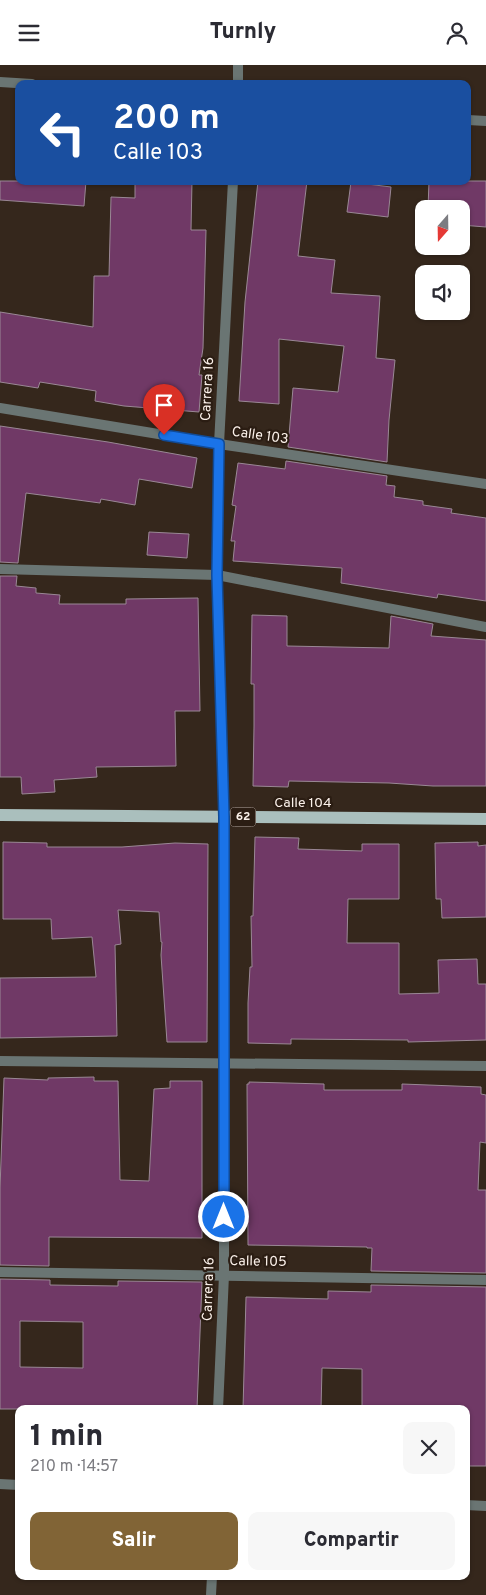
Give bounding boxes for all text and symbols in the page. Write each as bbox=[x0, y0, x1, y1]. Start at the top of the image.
icon: menu bbox=[15, 19, 43, 47]
text: Turnly bbox=[210, 19, 276, 46]
icon: person bbox=[443, 19, 471, 47]
text: 200 m bbox=[113, 97, 220, 141]
icon: left bbox=[30, 100, 95, 165]
text: Calle 103 bbox=[113, 140, 203, 167]
north arrow bbox=[415, 200, 470, 255]
map controls bbox=[415, 200, 470, 320]
button: sound bbox=[415, 265, 470, 320]
street label: Carrera 16 bbox=[198, 357, 218, 421]
pin bbox=[143, 384, 185, 435]
icon: arrive bbox=[150, 391, 178, 419]
street label: Calle 103 bbox=[230, 424, 290, 448]
street label: Calle 104 bbox=[274, 795, 332, 812]
road number: 62 bbox=[230, 807, 256, 827]
position arrow bbox=[197, 1190, 249, 1242]
street label: Calle 105 bbox=[229, 1253, 287, 1271]
street label: Carrera 16 bbox=[199, 1257, 219, 1321]
text: 1 min bbox=[30, 1419, 103, 1456]
button: close bbox=[403, 1422, 455, 1474]
text: 210 m · 14:57 bbox=[30, 1457, 118, 1477]
button: Salir bbox=[30, 1512, 238, 1570]
button: Compartir bbox=[248, 1512, 455, 1570]

